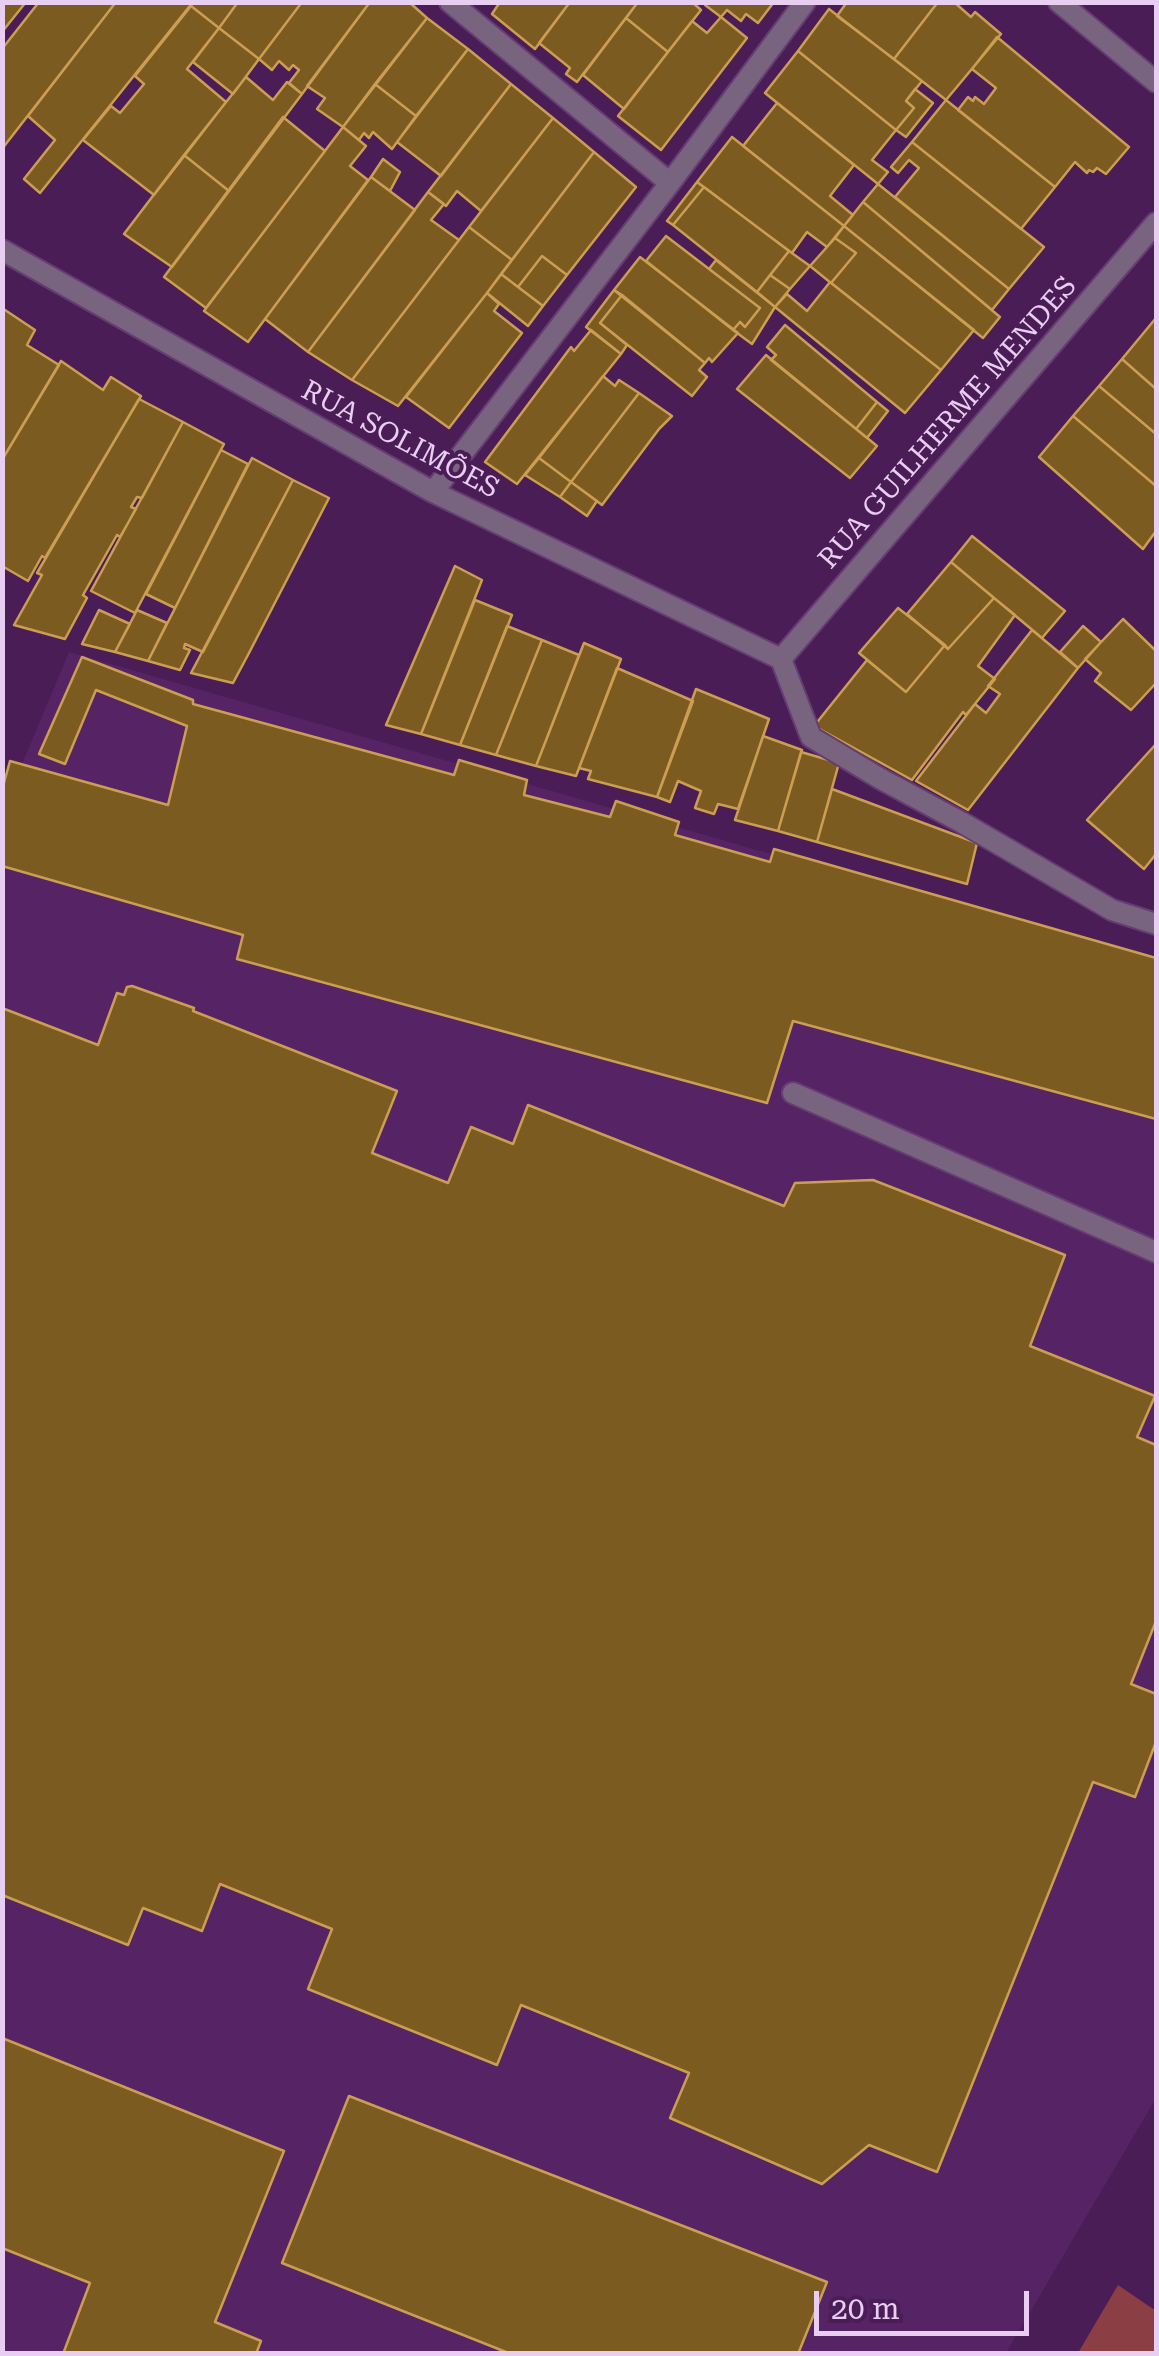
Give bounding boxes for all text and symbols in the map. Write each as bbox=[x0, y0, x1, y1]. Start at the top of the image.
street label: RUA GUILHERME MENDES bbox=[812, 270, 1084, 576]
street label: RUA SOLIMÕES bbox=[296, 374, 504, 506]
scale bar bbox=[819, 2271, 1034, 2333]
text: 20 m bbox=[831, 2291, 900, 2326]

